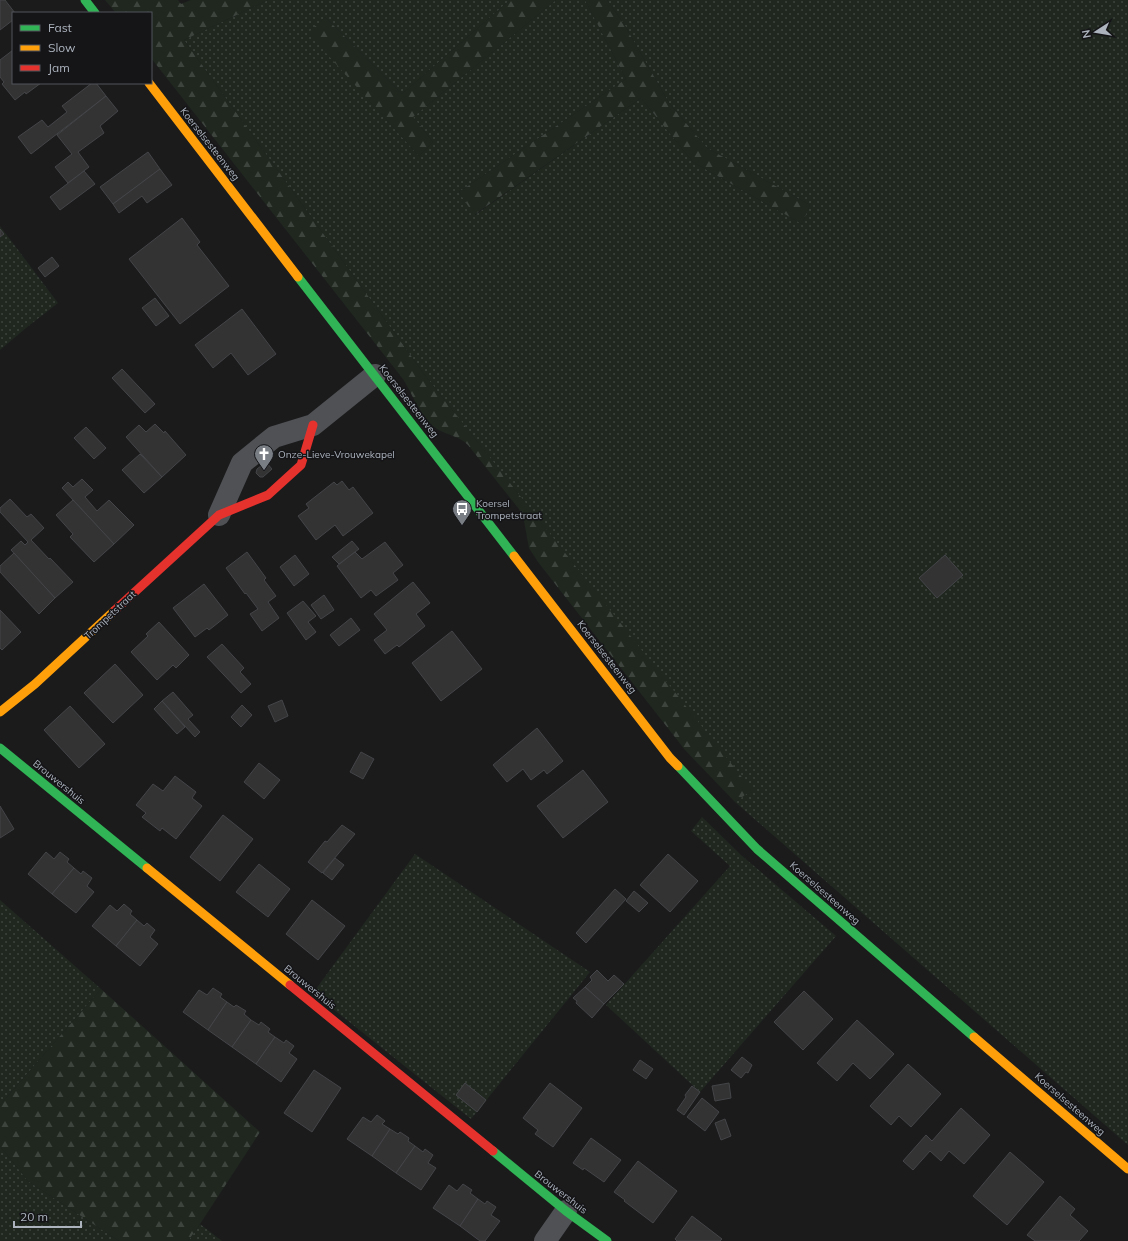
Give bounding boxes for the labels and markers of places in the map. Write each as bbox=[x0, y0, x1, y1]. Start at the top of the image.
church icon: Onze-Lieve-Vrouwekapel bbox=[253, 443, 275, 471]
place label: Onze-Lieve-Vrouwekapel bbox=[278, 448, 395, 461]
place label: Koersel Trompetstraat bbox=[476, 497, 542, 522]
bus stop icon: Koersel Trompetstraat bbox=[451, 498, 473, 526]

